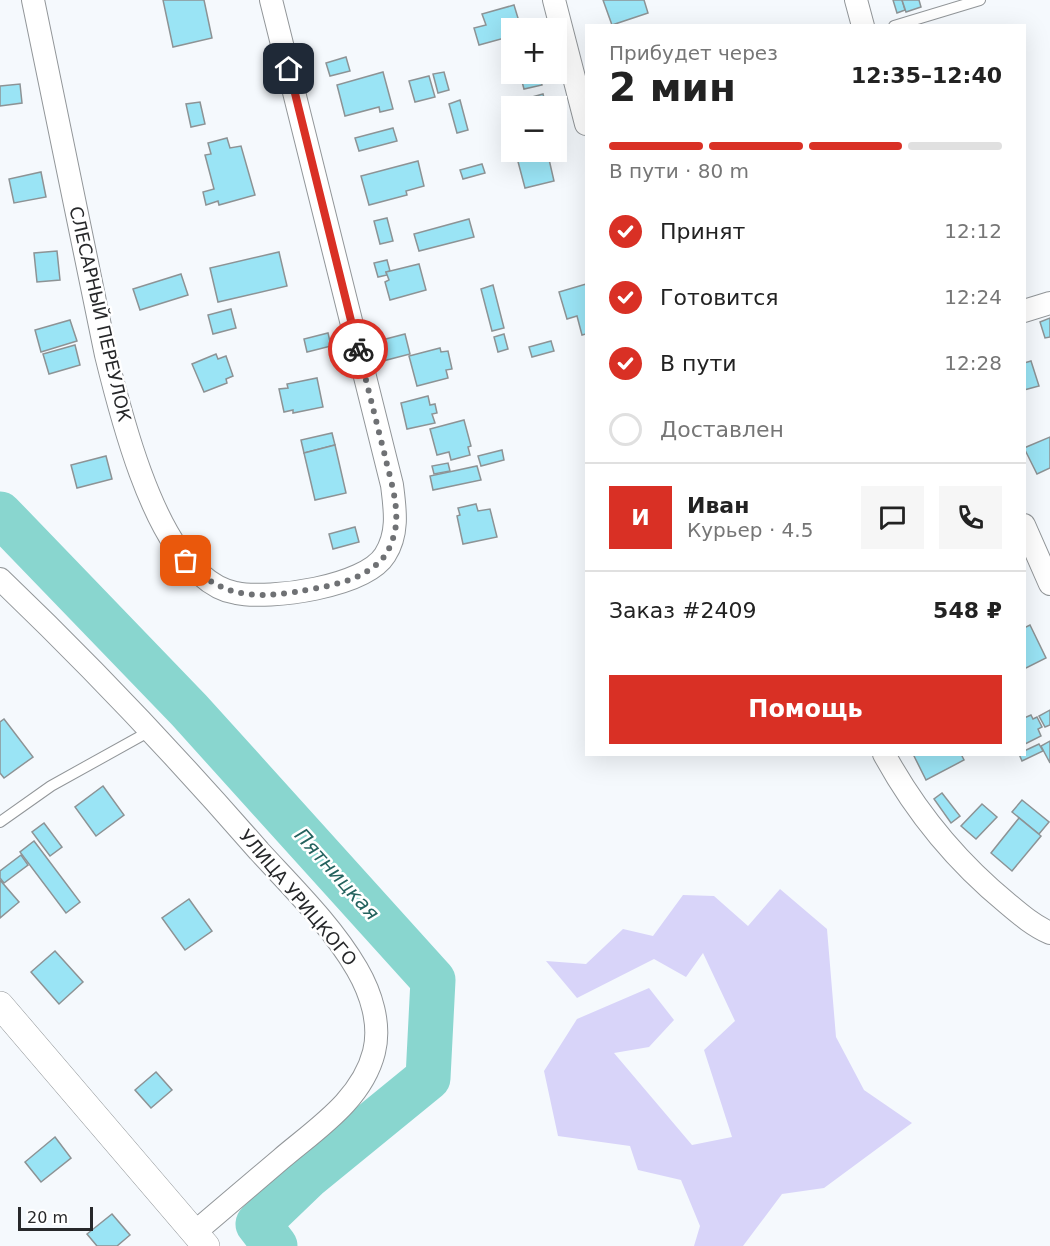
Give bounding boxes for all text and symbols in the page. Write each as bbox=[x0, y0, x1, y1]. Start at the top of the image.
map controls bbox=[501, 18, 567, 162]
button: + bbox=[501, 18, 567, 84]
text: Прибудет через bbox=[609, 41, 778, 65]
pin bbox=[263, 43, 314, 94]
icon: home bbox=[272, 52, 305, 85]
text: 12:35–12:40 bbox=[851, 63, 1002, 88]
text: 2 мин bbox=[609, 65, 736, 110]
button: − bbox=[501, 96, 567, 162]
text: В пути · 80 m bbox=[609, 159, 749, 183]
street label: СЛЕСАРНЫЙ ПЕРЕУЛОК bbox=[65, 204, 136, 424]
icon: check bbox=[609, 215, 642, 248]
text: Принят bbox=[660, 219, 745, 244]
text: 12:12 bbox=[944, 219, 1002, 243]
icon: check bbox=[609, 281, 642, 314]
text: Готовится bbox=[660, 285, 779, 310]
text: 12:24 bbox=[944, 285, 1002, 309]
courier bbox=[328, 319, 388, 379]
icon: bike bbox=[342, 333, 375, 366]
icon: check bbox=[609, 347, 642, 380]
text: В пути bbox=[660, 351, 737, 376]
text: 12:28 bbox=[944, 351, 1002, 375]
text: Доставлен bbox=[660, 417, 784, 442]
button: chat bbox=[861, 486, 924, 549]
button: phone bbox=[939, 486, 1002, 549]
text: Иван bbox=[687, 493, 749, 518]
text: И bbox=[631, 505, 650, 530]
text: Курьер · 4.5 bbox=[687, 518, 813, 542]
pin bbox=[160, 535, 211, 586]
icon: bag bbox=[169, 544, 202, 577]
text: Заказ #2409 bbox=[609, 598, 756, 623]
text: 548 ₽ bbox=[933, 598, 1002, 623]
button: Помощь bbox=[609, 675, 1002, 744]
water label: Пятницкая bbox=[290, 823, 384, 925]
street label: УЛИЦА УРИЦКОГО bbox=[235, 825, 361, 970]
scale bar bbox=[18, 1204, 93, 1232]
text: 20 m bbox=[27, 1208, 68, 1227]

